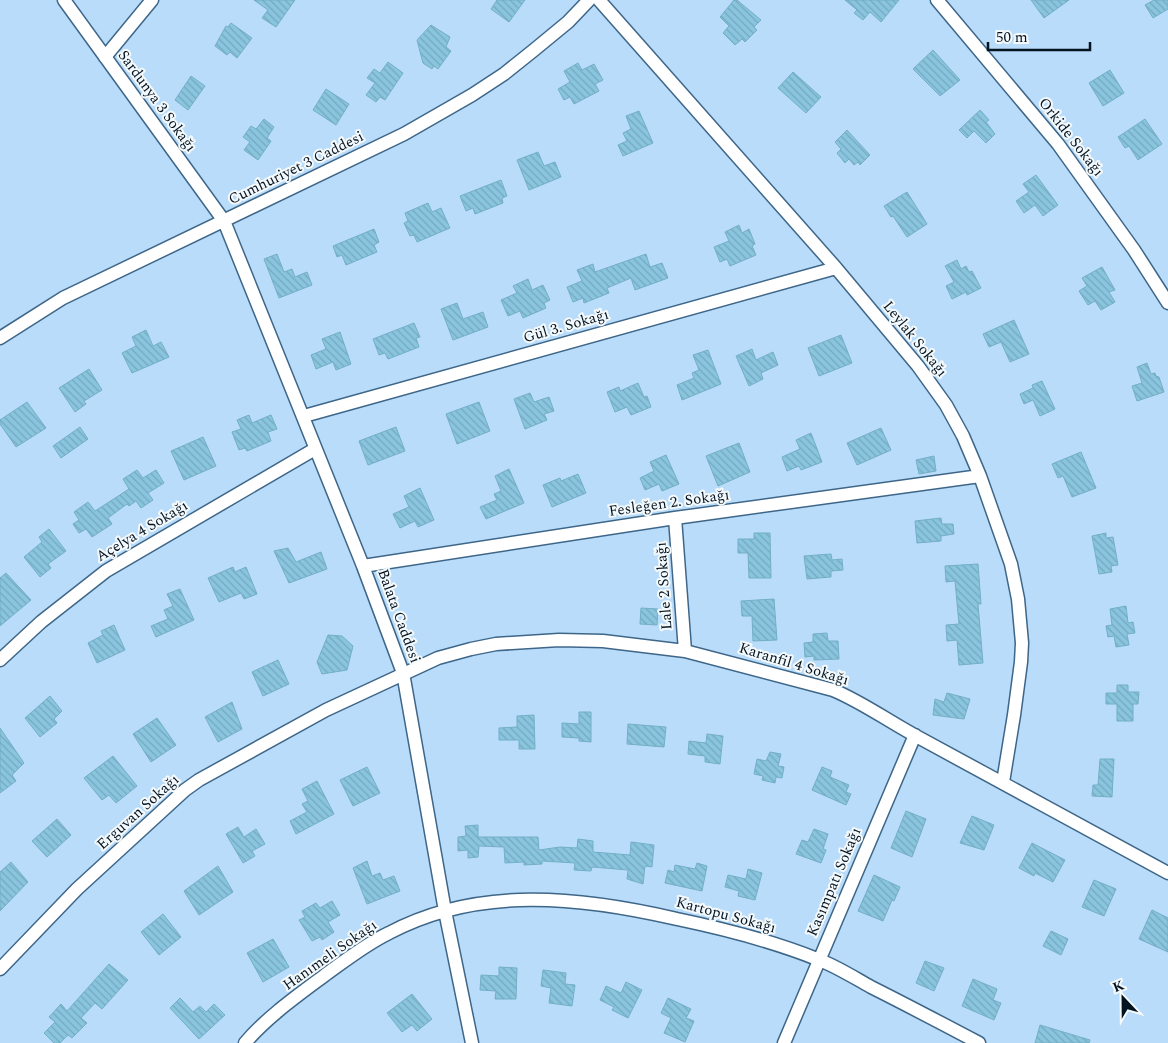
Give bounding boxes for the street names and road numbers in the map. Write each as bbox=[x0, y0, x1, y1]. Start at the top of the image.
street label: Sardunya 3 Sokağı bbox=[112, 45, 202, 157]
street label: Orkide Sokağı bbox=[1033, 93, 1109, 181]
street label: Cumhuriyet 3 Caddesi bbox=[224, 125, 368, 211]
street label: Leylak Sokağı bbox=[877, 296, 953, 382]
street label: Gül 3. Sokağı bbox=[521, 303, 611, 349]
street label: Fesleğen 2. Sokağı bbox=[607, 483, 731, 523]
street label: Açelya 4 Sokağı bbox=[92, 494, 192, 568]
street label: Lale 2 Sokağı bbox=[649, 541, 679, 631]
street label: Balata Caddesi bbox=[371, 566, 427, 666]
street label: Karanfil 4 Sokağı bbox=[736, 636, 852, 692]
street label: Erguvan Sokağı bbox=[92, 769, 184, 855]
street label: Kasımpatı Sokağı bbox=[801, 824, 867, 940]
street label: Kartopu Sokağı bbox=[674, 891, 778, 939]
street label: Hanımeli Sokağı bbox=[278, 914, 382, 996]

